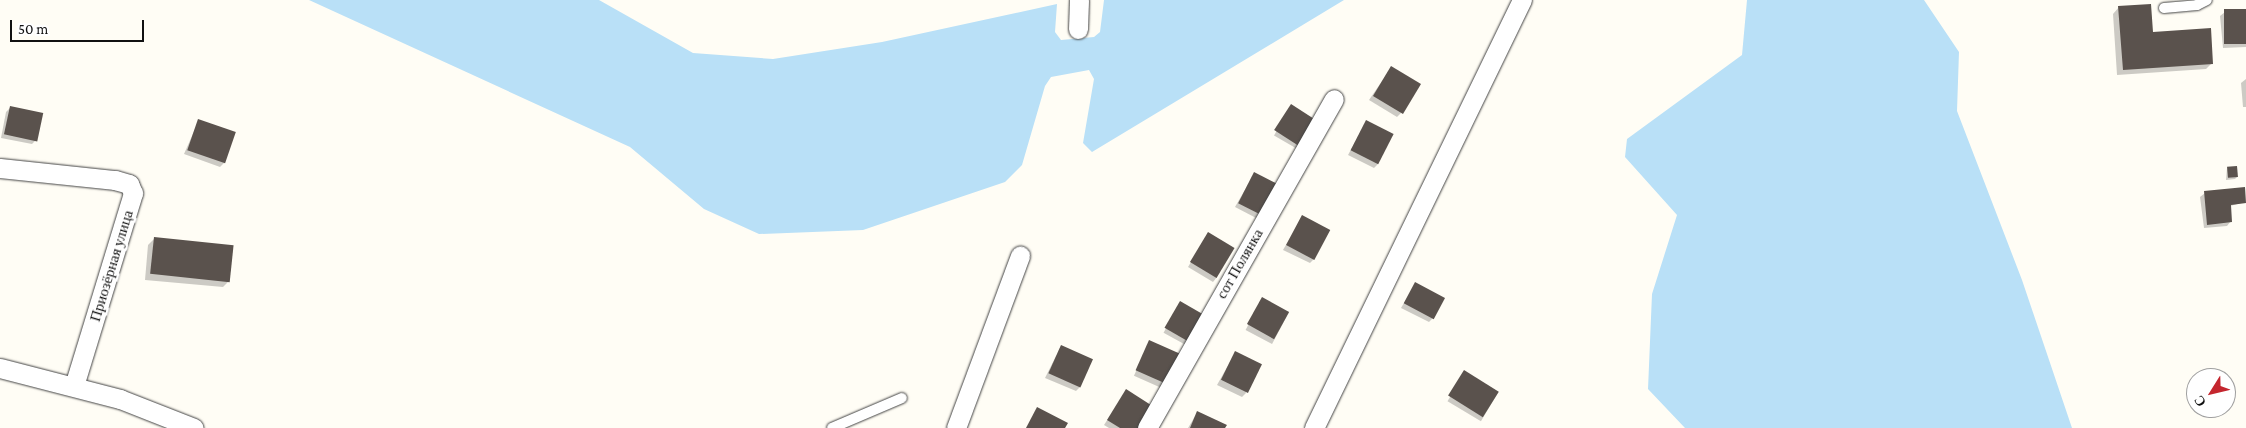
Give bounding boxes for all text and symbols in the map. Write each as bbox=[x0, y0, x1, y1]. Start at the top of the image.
scale bar bbox=[12, 10, 146, 42]
text: 50 m bbox=[18, 21, 48, 37]
street label: Приозёрная улица bbox=[87, 208, 137, 324]
street label: сот Полянка bbox=[1213, 226, 1267, 302]
north arrow bbox=[2186, 368, 2236, 418]
text: С bbox=[2190, 392, 2209, 410]

